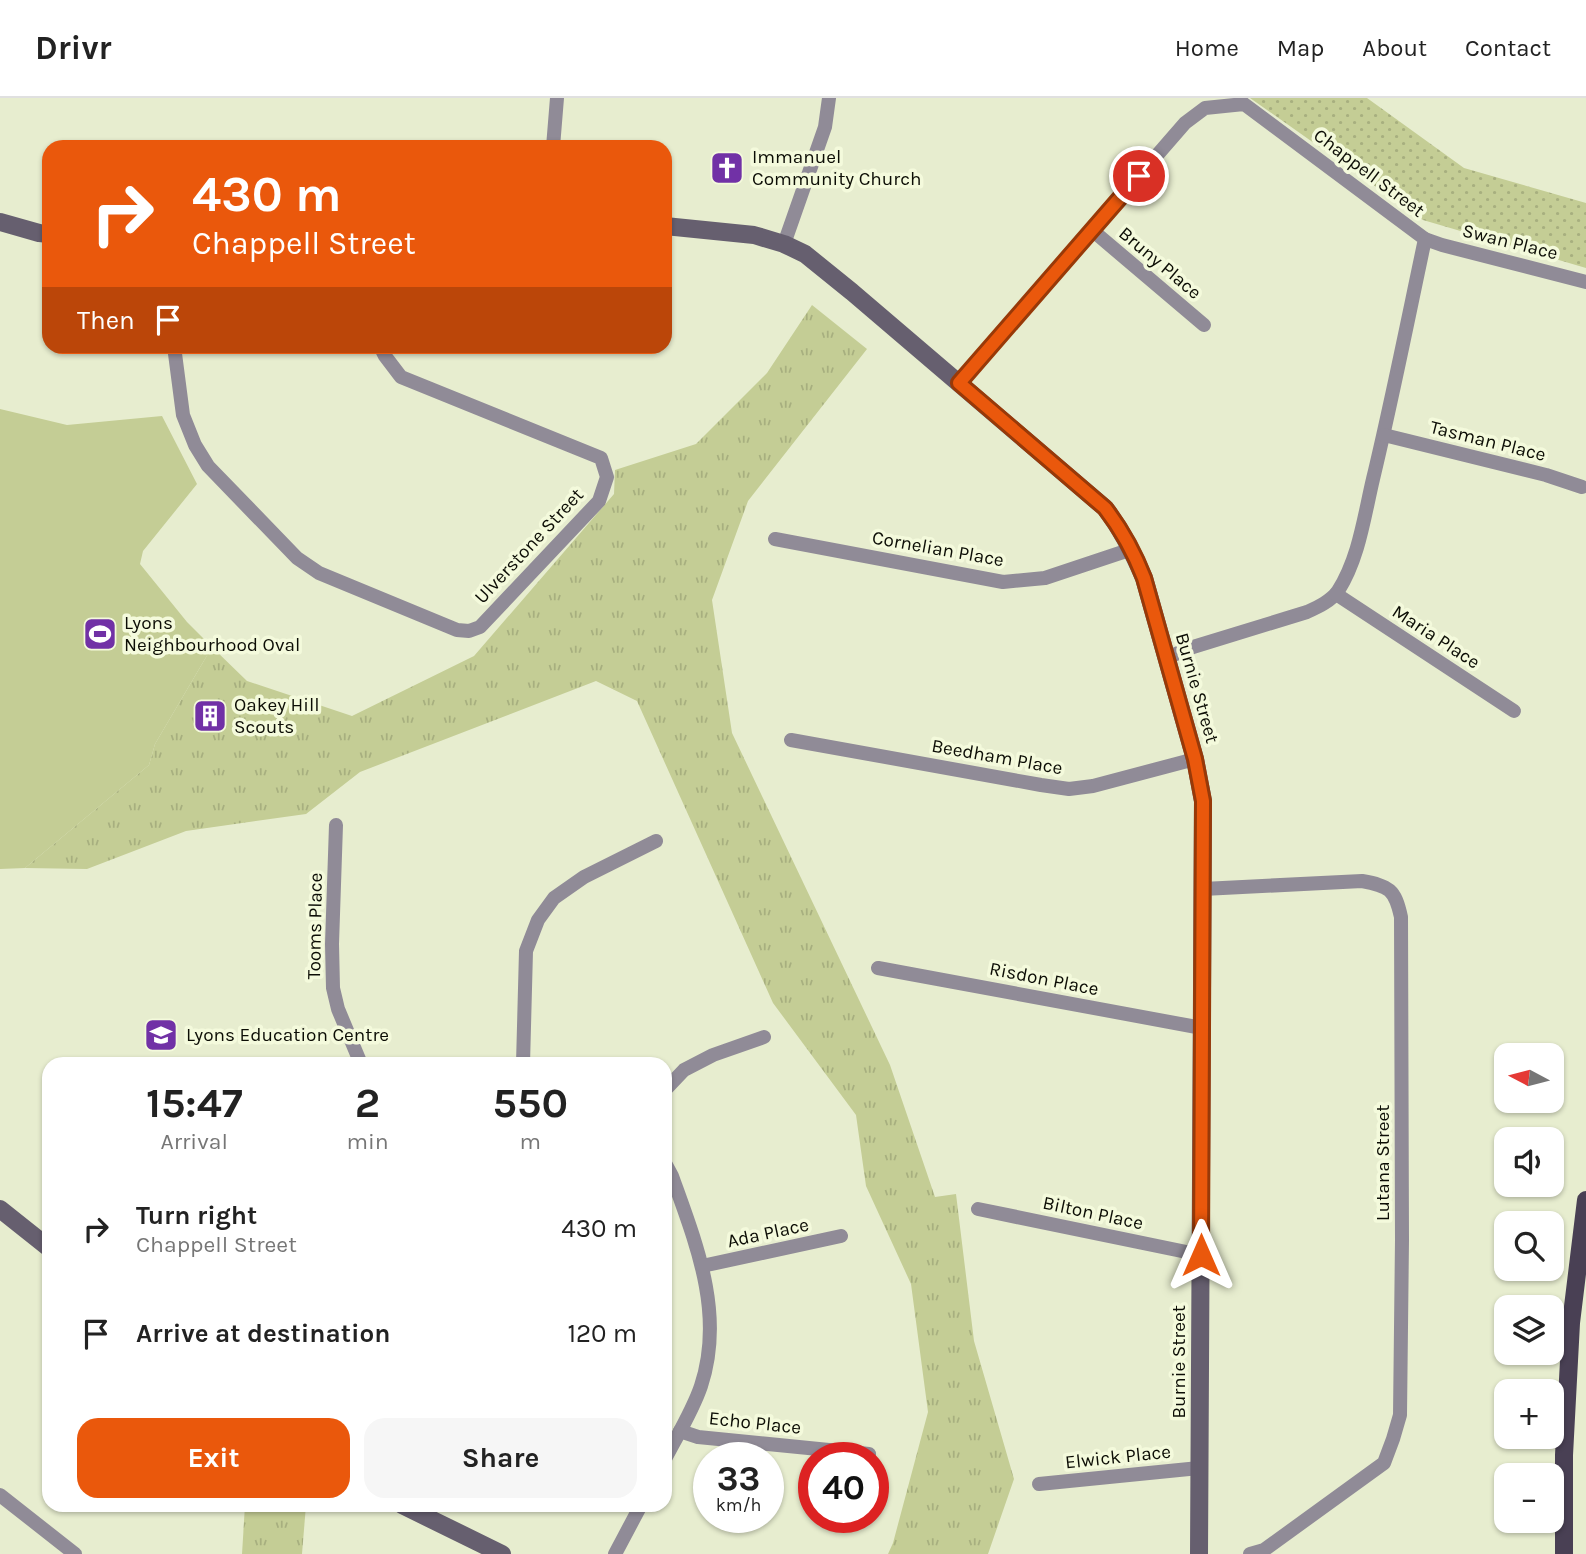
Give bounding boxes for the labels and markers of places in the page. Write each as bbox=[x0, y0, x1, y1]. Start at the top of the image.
place label: Immanuel Community Church bbox=[752, 146, 921, 190]
pin bbox=[1109, 146, 1169, 206]
church icon: Immanuel Community Church bbox=[708, 149, 746, 187]
place label: Lyons Neighbourhood Oval bbox=[124, 612, 300, 656]
sports icon: Lyons Neighbourhood Oval bbox=[81, 615, 119, 653]
place label: Oakey Hill Scouts bbox=[234, 694, 320, 738]
building icon: Oakey Hill Scouts bbox=[191, 697, 229, 735]
school or university icon: Lyons Education Centre bbox=[142, 1016, 180, 1054]
place label: Lyons Education Centre bbox=[186, 1024, 389, 1046]

